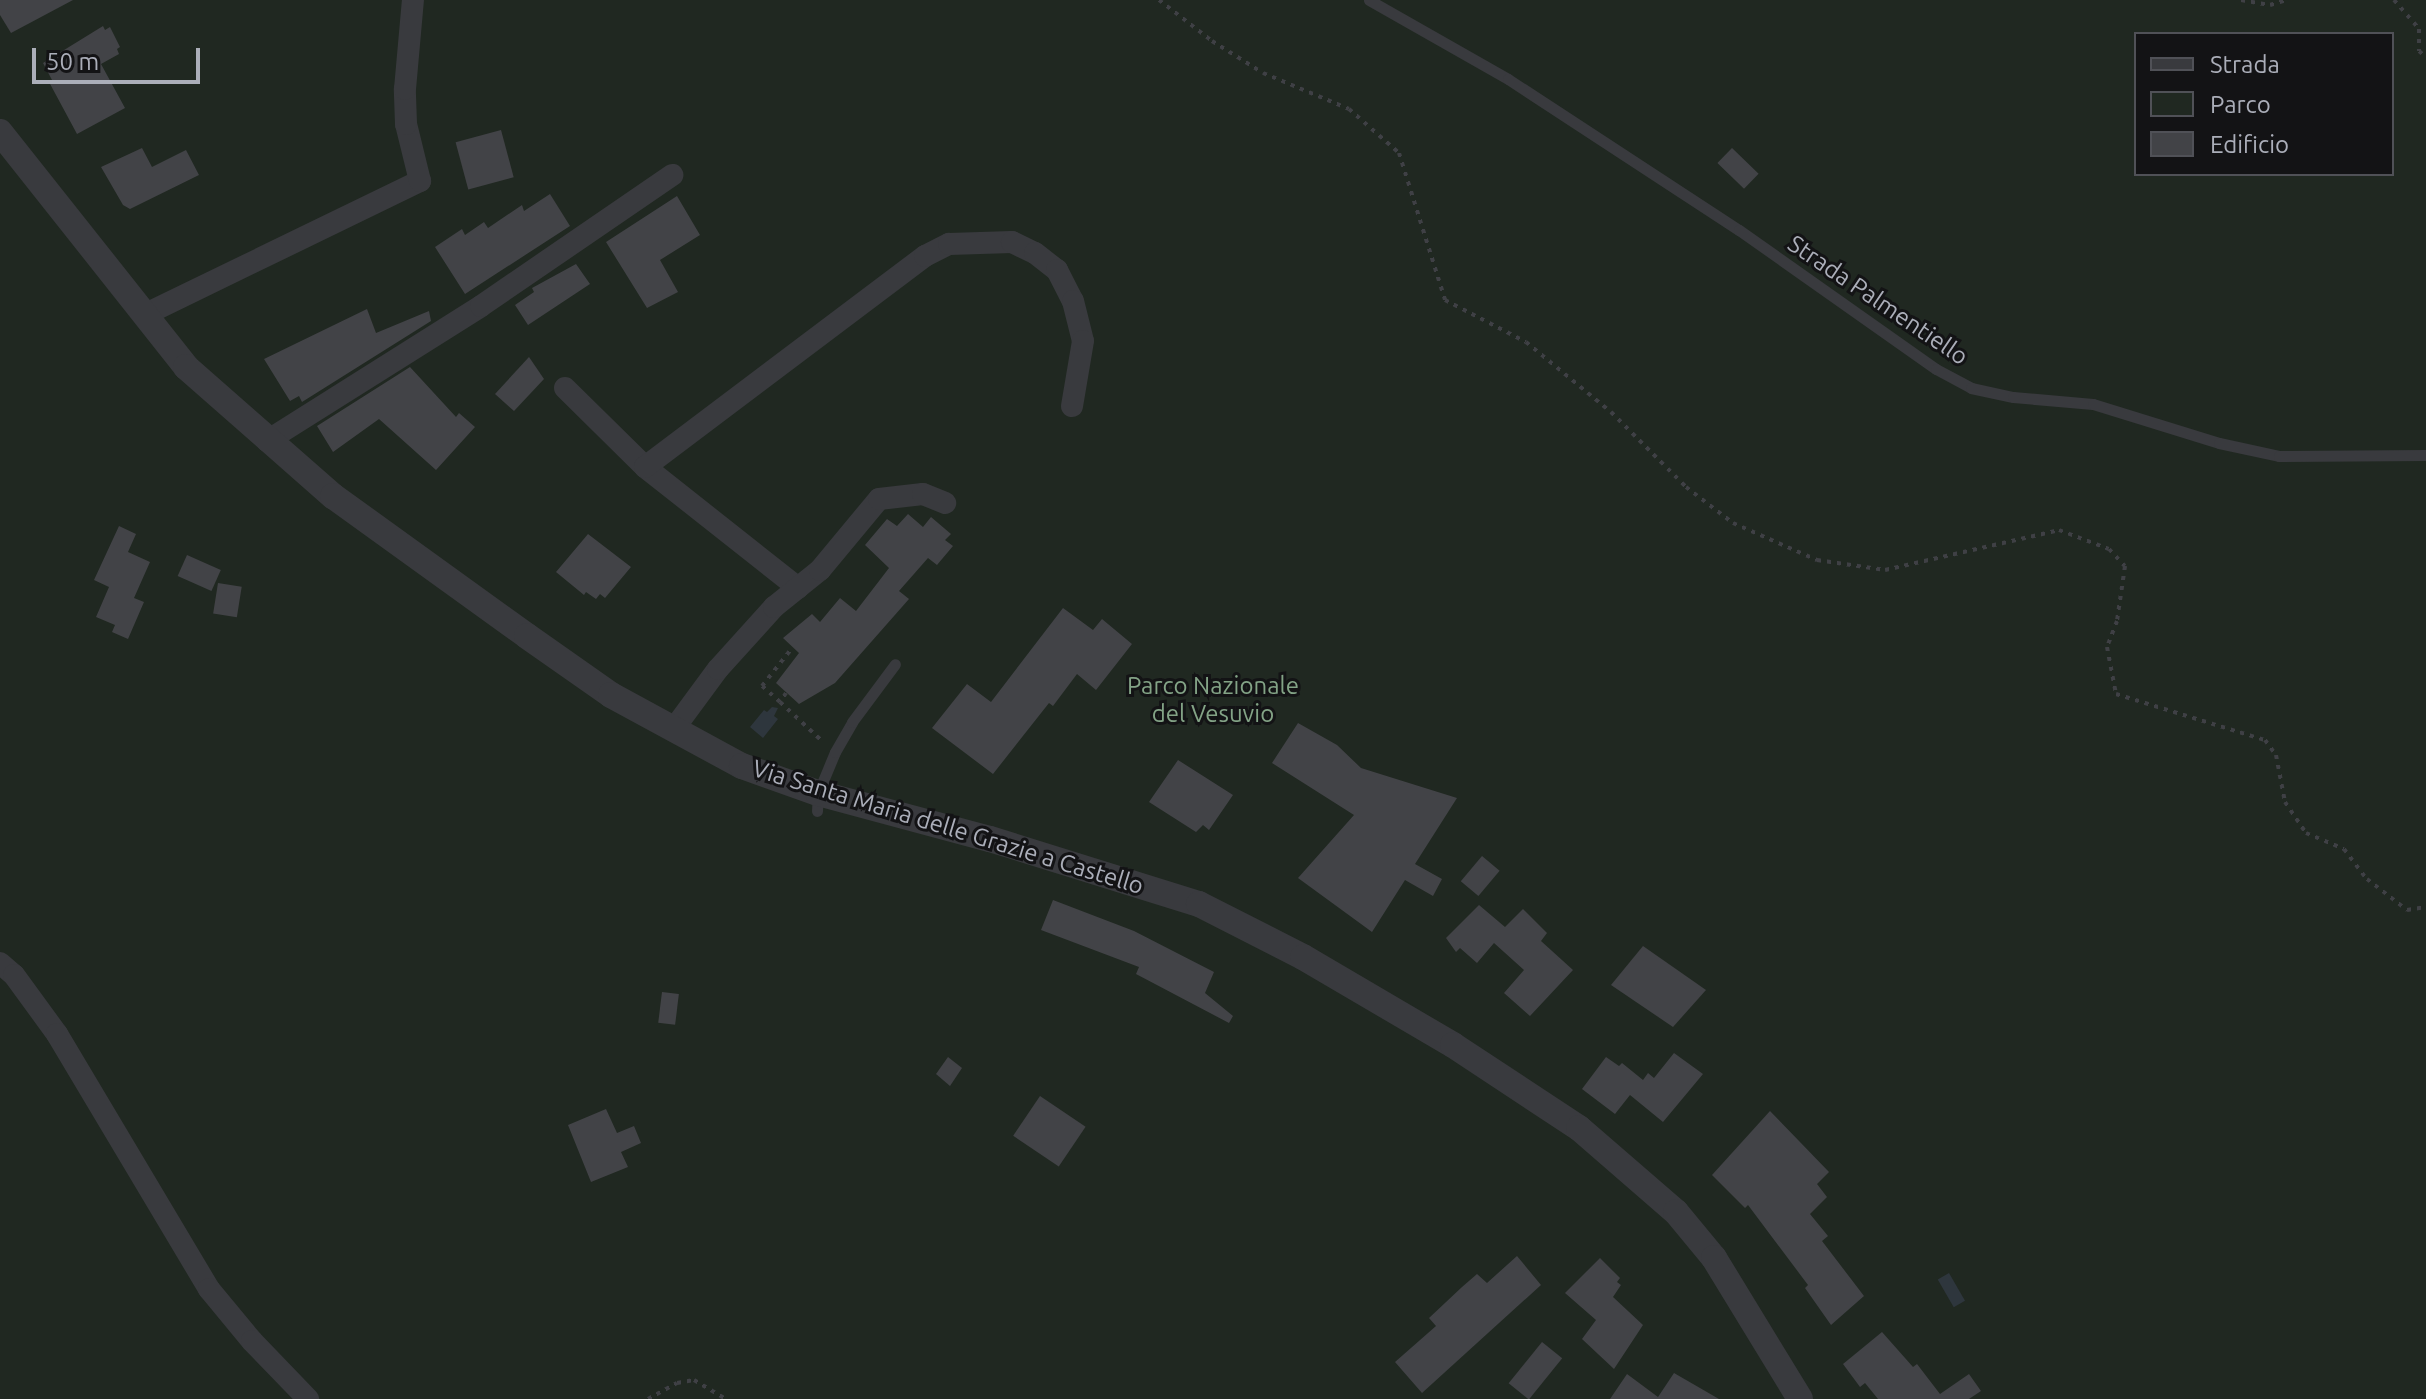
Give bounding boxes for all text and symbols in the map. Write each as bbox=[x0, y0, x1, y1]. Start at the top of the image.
scale bar bbox=[36, 32, 204, 82]
legend bbox=[2134, 32, 2394, 176]
text: 50 m bbox=[46, 48, 99, 75]
text: Strada bbox=[2210, 51, 2280, 78]
text: Parco bbox=[2210, 91, 2271, 118]
text: Edificio bbox=[2210, 131, 2289, 158]
street label: Strada Palmentiello bbox=[1783, 229, 1973, 371]
park label: Parco Nazionale del Vesuvio bbox=[1127, 672, 1299, 728]
street label: Via Santa Maria delle Grazie a Castello bbox=[749, 754, 1147, 900]

